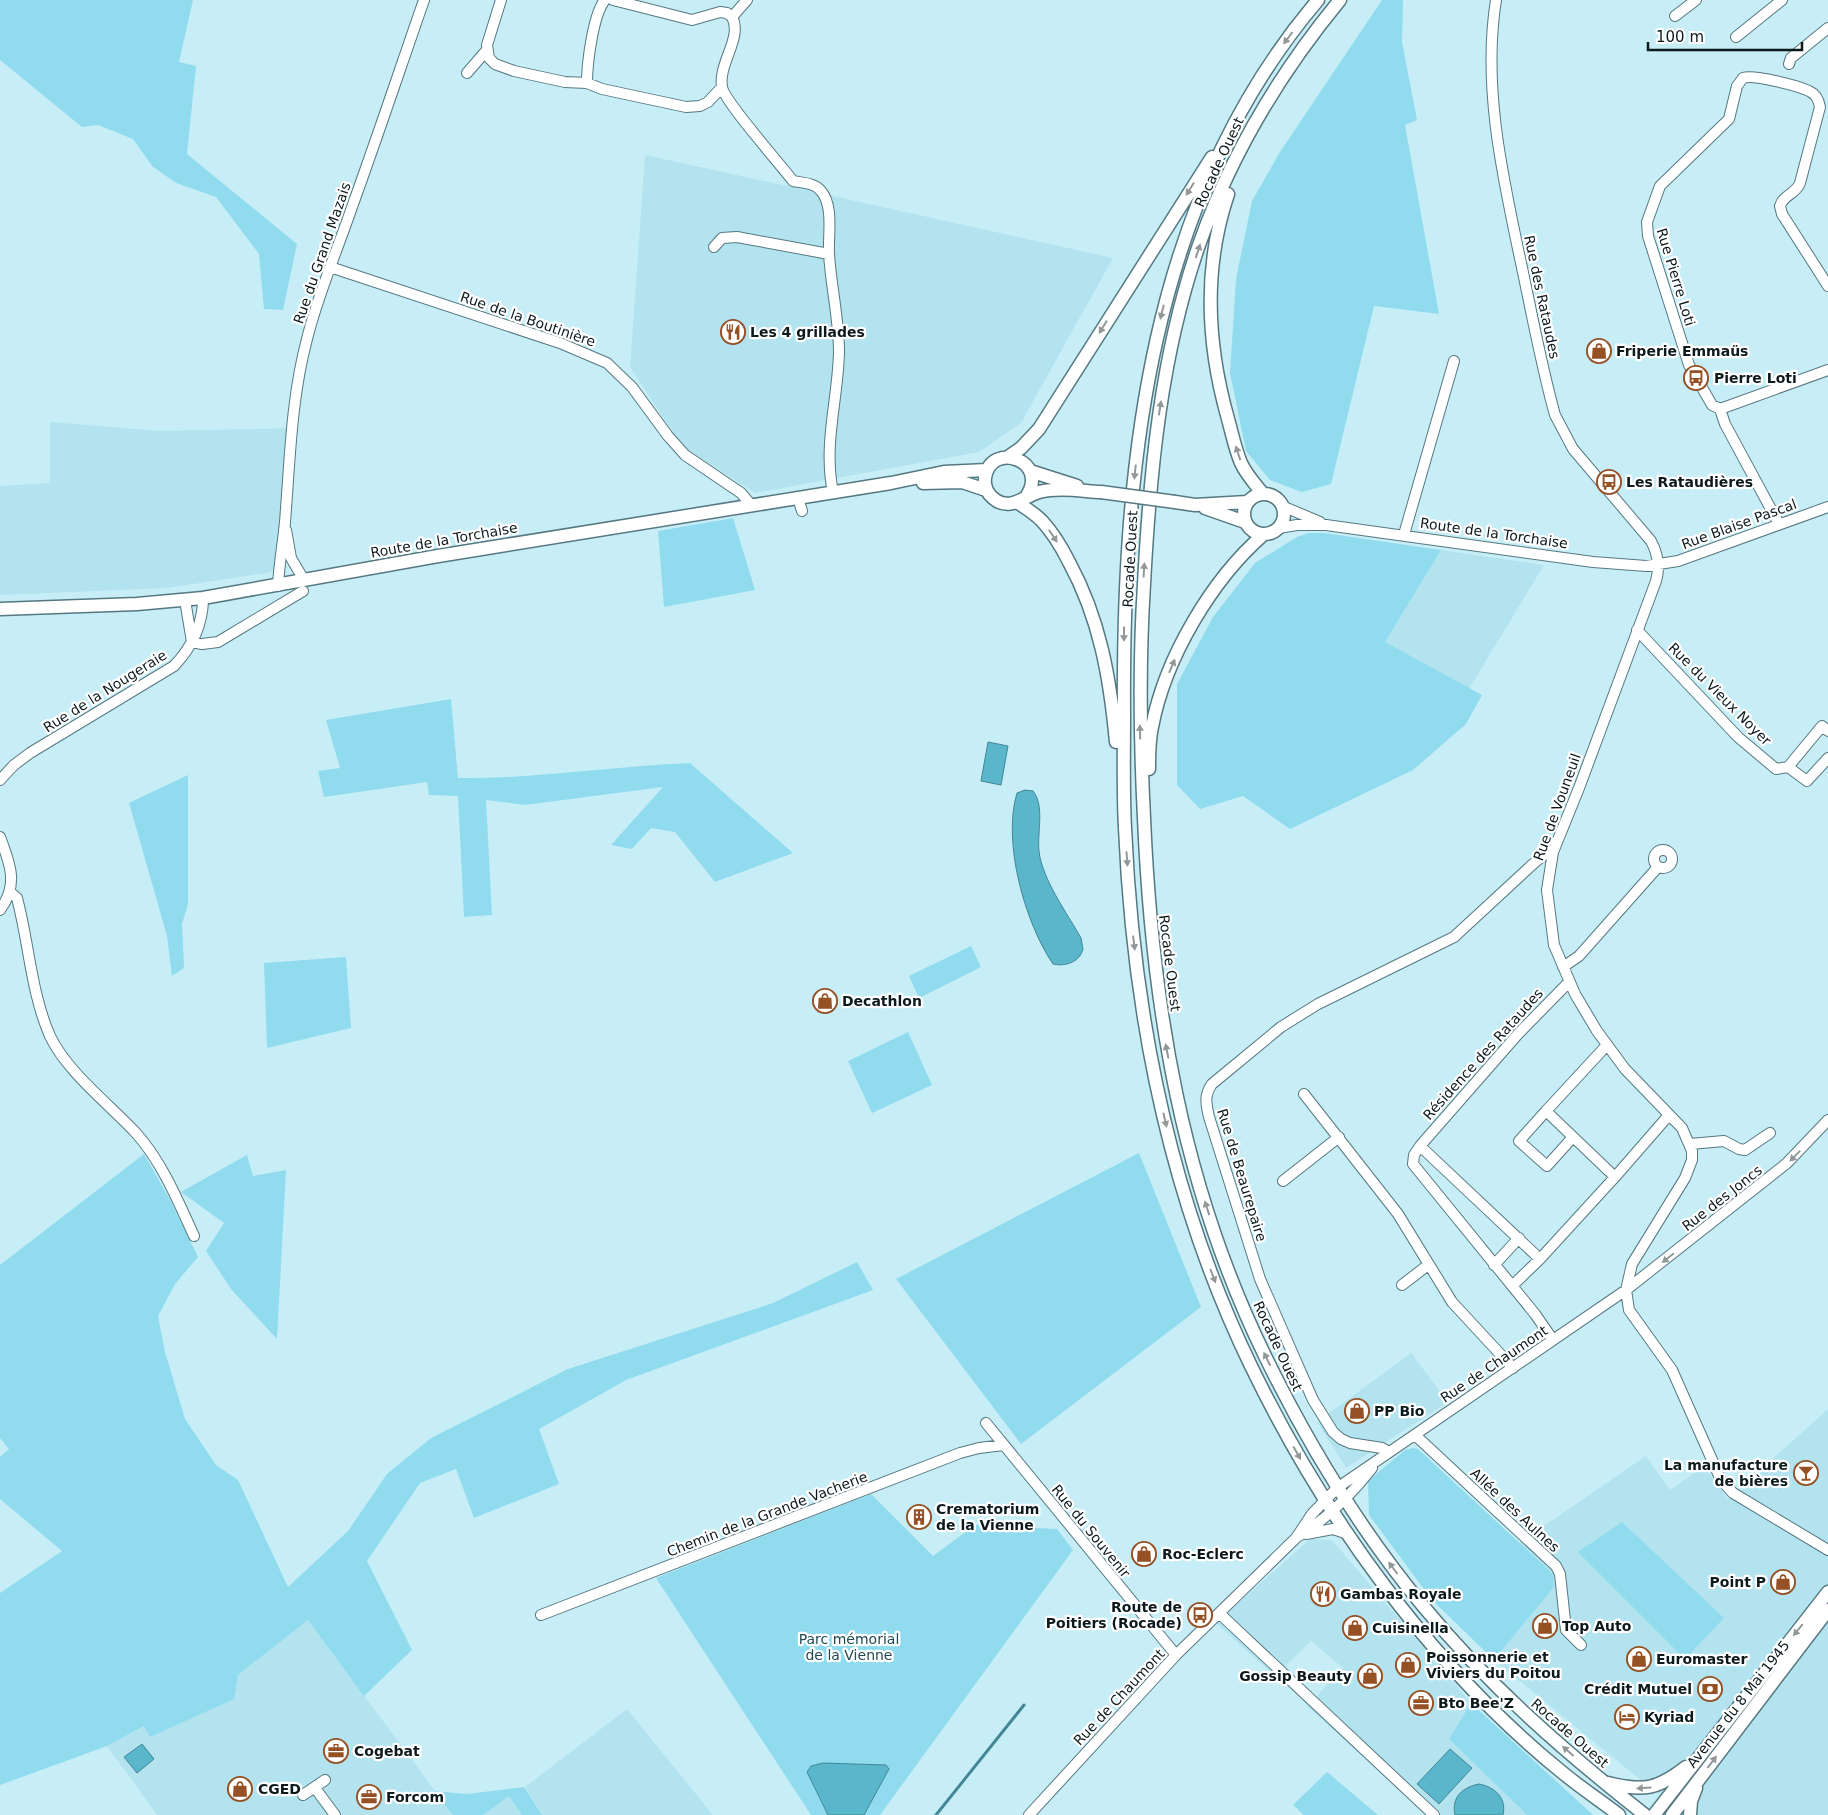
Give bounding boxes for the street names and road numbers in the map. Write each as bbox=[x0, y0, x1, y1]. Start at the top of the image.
street label: Rocade Ouest bbox=[1191, 114, 1247, 209]
street label: Rue du Grand Mazais bbox=[290, 180, 354, 326]
street label: Rue Pierre Loti bbox=[1654, 226, 1698, 328]
street label: Rue des Rataudes bbox=[1521, 234, 1563, 360]
street label: Rue de la Boutinière bbox=[458, 288, 598, 350]
street label: Rue Blaise Pascal bbox=[1679, 496, 1799, 552]
street label: Rocade Ouest bbox=[1119, 510, 1141, 608]
street label: Route de la Torchaise bbox=[1419, 515, 1569, 551]
street label: Route de la Torchaise bbox=[369, 519, 519, 561]
street label: Rue du Vieux Noyer bbox=[1665, 639, 1775, 749]
street label: Rue de la Nougeraie bbox=[40, 647, 170, 735]
street label: Rue de Vouneuil bbox=[1530, 751, 1584, 863]
street label: Rocade Ouest bbox=[1156, 914, 1184, 1013]
street label: Résidence des Rataudes bbox=[1420, 985, 1546, 1123]
street label: Rue de Beaurepaire bbox=[1214, 1107, 1270, 1243]
street label: Rue des Joncs bbox=[1679, 1162, 1765, 1234]
street label: Rocade Ouest bbox=[1250, 1299, 1306, 1394]
street label: Rue de Chaumont bbox=[1437, 1322, 1551, 1406]
street label: Allée des Aulnes bbox=[1467, 1465, 1563, 1555]
street label: Chemin de la Grande Vacherie bbox=[664, 1468, 870, 1560]
street label: Rue du Souvenir bbox=[1049, 1481, 1134, 1581]
street label: Avenue du 8 Mai 1945 bbox=[1683, 1637, 1793, 1771]
street label: Rue de Chaumont bbox=[1070, 1645, 1168, 1748]
street label: Rocade Ouest bbox=[1528, 1695, 1612, 1771]

